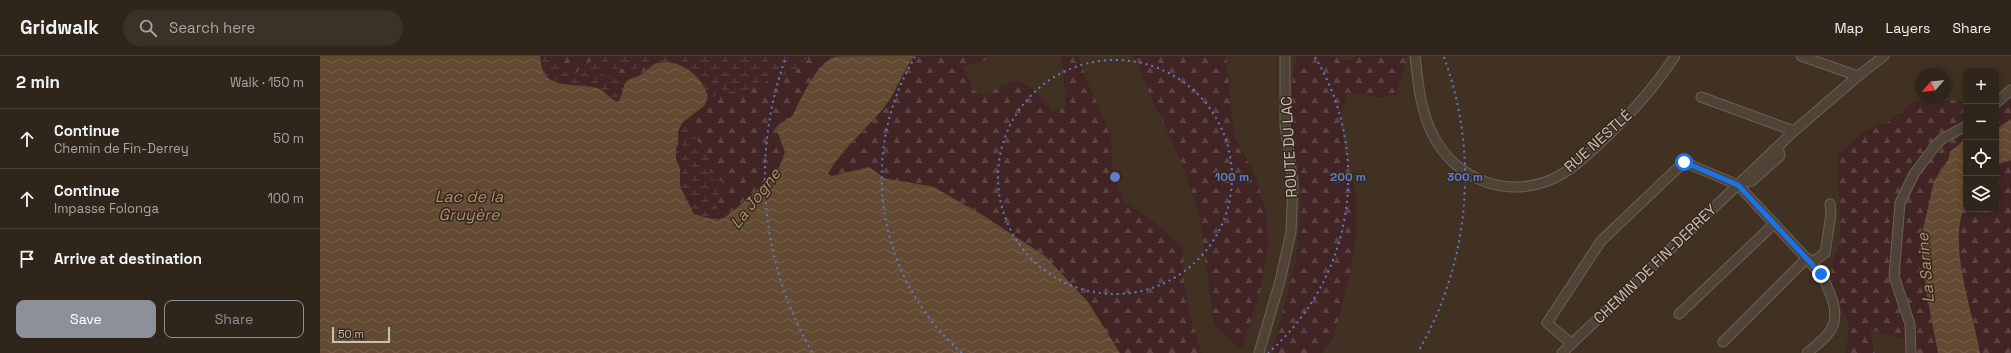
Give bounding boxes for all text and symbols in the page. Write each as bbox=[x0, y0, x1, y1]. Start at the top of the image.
search box bbox=[123, 10, 403, 46]
text: Gridwalk bbox=[20, 15, 99, 40]
icon: search bbox=[137, 17, 159, 39]
text: Search here bbox=[169, 18, 255, 37]
text: Map bbox=[1834, 19, 1864, 37]
text: Layers bbox=[1886, 19, 1930, 37]
text: Share bbox=[1952, 19, 1991, 37]
north arrow bbox=[1915, 68, 1951, 104]
map controls bbox=[1963, 68, 1999, 212]
button: + bbox=[1963, 68, 1999, 104]
text: 2 min bbox=[16, 71, 60, 93]
text: Walk · 150 m bbox=[230, 74, 304, 91]
street label: ROUTE DU LAC bbox=[1276, 96, 1301, 198]
button: − bbox=[1963, 104, 1999, 140]
street label: RUE NESTLÉ bbox=[1560, 105, 1635, 176]
text: Continue bbox=[54, 121, 120, 140]
icon: ahead bbox=[16, 128, 38, 150]
text: 50 m bbox=[273, 130, 304, 147]
text: Chemin de Fin-Derrey bbox=[54, 140, 189, 157]
button: locate bbox=[1963, 140, 1999, 176]
route start bbox=[1675, 153, 1693, 171]
water label: La Jogne bbox=[725, 164, 786, 233]
text: 100 m bbox=[1215, 169, 1249, 185]
text: 200 m bbox=[1330, 169, 1366, 185]
text: 300 m bbox=[1447, 169, 1483, 185]
centre of rings bbox=[1108, 170, 1122, 184]
button: layers bbox=[1963, 176, 1999, 212]
text: Continue bbox=[54, 181, 120, 200]
water label: Lac de la Gruyère bbox=[435, 186, 504, 225]
icon: ahead bbox=[16, 188, 38, 210]
text: 100 m bbox=[267, 190, 304, 207]
text: Impasse Folonga bbox=[54, 200, 159, 217]
street label: CHEMIN DE FIN-DERREY bbox=[1589, 200, 1720, 327]
water label: La Sarine bbox=[1912, 232, 1939, 304]
icon: arrive bbox=[16, 248, 38, 270]
text: Arrive at destination bbox=[54, 249, 202, 268]
route end bbox=[1812, 265, 1830, 283]
button: Save bbox=[16, 300, 156, 338]
button: Share bbox=[164, 300, 304, 338]
scale bar bbox=[332, 325, 390, 344]
text: 50 m bbox=[338, 327, 364, 341]

